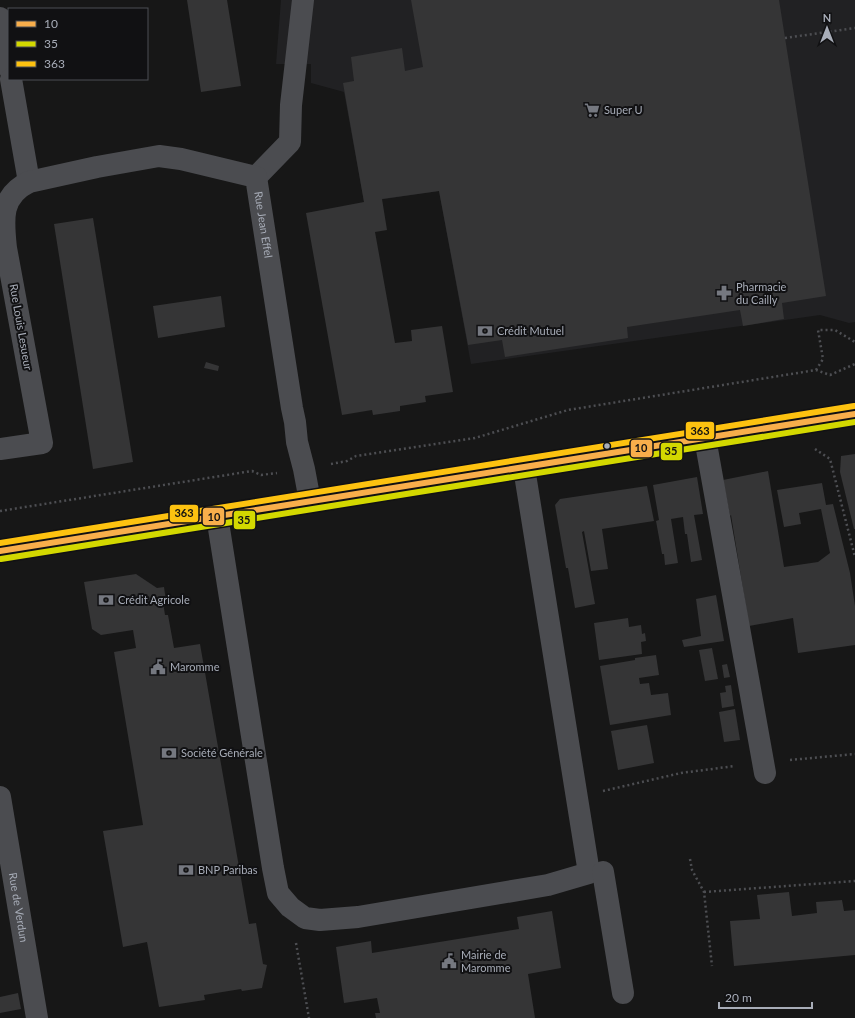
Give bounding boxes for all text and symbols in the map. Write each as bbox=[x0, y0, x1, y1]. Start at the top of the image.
legend bbox=[8, 8, 148, 80]
north arrow bbox=[807, 8, 847, 48]
text: N bbox=[823, 11, 831, 24]
text: 10 bbox=[44, 16, 58, 31]
text: 35 bbox=[44, 36, 58, 51]
text: 363 bbox=[44, 56, 65, 71]
supermarket icon: Super U bbox=[583, 101, 601, 119]
place label: Super U bbox=[604, 103, 643, 116]
street label: Rue Jean Effel bbox=[252, 190, 276, 259]
place label: Pharmacie du Cailly bbox=[736, 280, 787, 306]
street label: Rue Louis Lesueur bbox=[8, 283, 35, 371]
pharmacy icon: Pharmacie du Cailly bbox=[715, 284, 733, 302]
bank icon: Crédit Mutuel bbox=[476, 322, 494, 340]
place label: Crédit Mutuel bbox=[497, 324, 564, 337]
line badge: 363 bbox=[685, 421, 715, 440]
text: 363 bbox=[690, 424, 710, 437]
line badge: 10 bbox=[630, 439, 653, 458]
unlabelled marker bbox=[602, 441, 612, 451]
text: 10 bbox=[635, 441, 648, 454]
line badge: 35 bbox=[660, 442, 683, 461]
text: 35 bbox=[665, 444, 677, 457]
line badge: 363 bbox=[169, 504, 199, 523]
text: 363 bbox=[174, 506, 194, 519]
line badge: 10 bbox=[202, 507, 225, 526]
text: 10 bbox=[208, 510, 221, 523]
line badge: 35 bbox=[233, 510, 256, 530]
text: 35 bbox=[238, 513, 250, 526]
bank icon: Crédit Agricole bbox=[97, 591, 115, 609]
place label: Crédit Agricole bbox=[118, 593, 190, 606]
public building icon: Maromme bbox=[149, 658, 167, 676]
place label: Maromme bbox=[170, 660, 220, 673]
bank icon: Société Générale bbox=[160, 744, 178, 762]
place label: Société Générale bbox=[181, 746, 263, 759]
bank icon: BNP Paribas bbox=[177, 861, 195, 879]
place label: BNP Paribas bbox=[198, 863, 258, 876]
street label: Rue de Verdun bbox=[7, 872, 31, 943]
place label: Mairie de Maromme bbox=[461, 948, 511, 974]
public building icon: Mairie de Maromme bbox=[440, 952, 458, 970]
scale bar bbox=[719, 984, 812, 1010]
text: 20 m bbox=[725, 990, 752, 1005]

